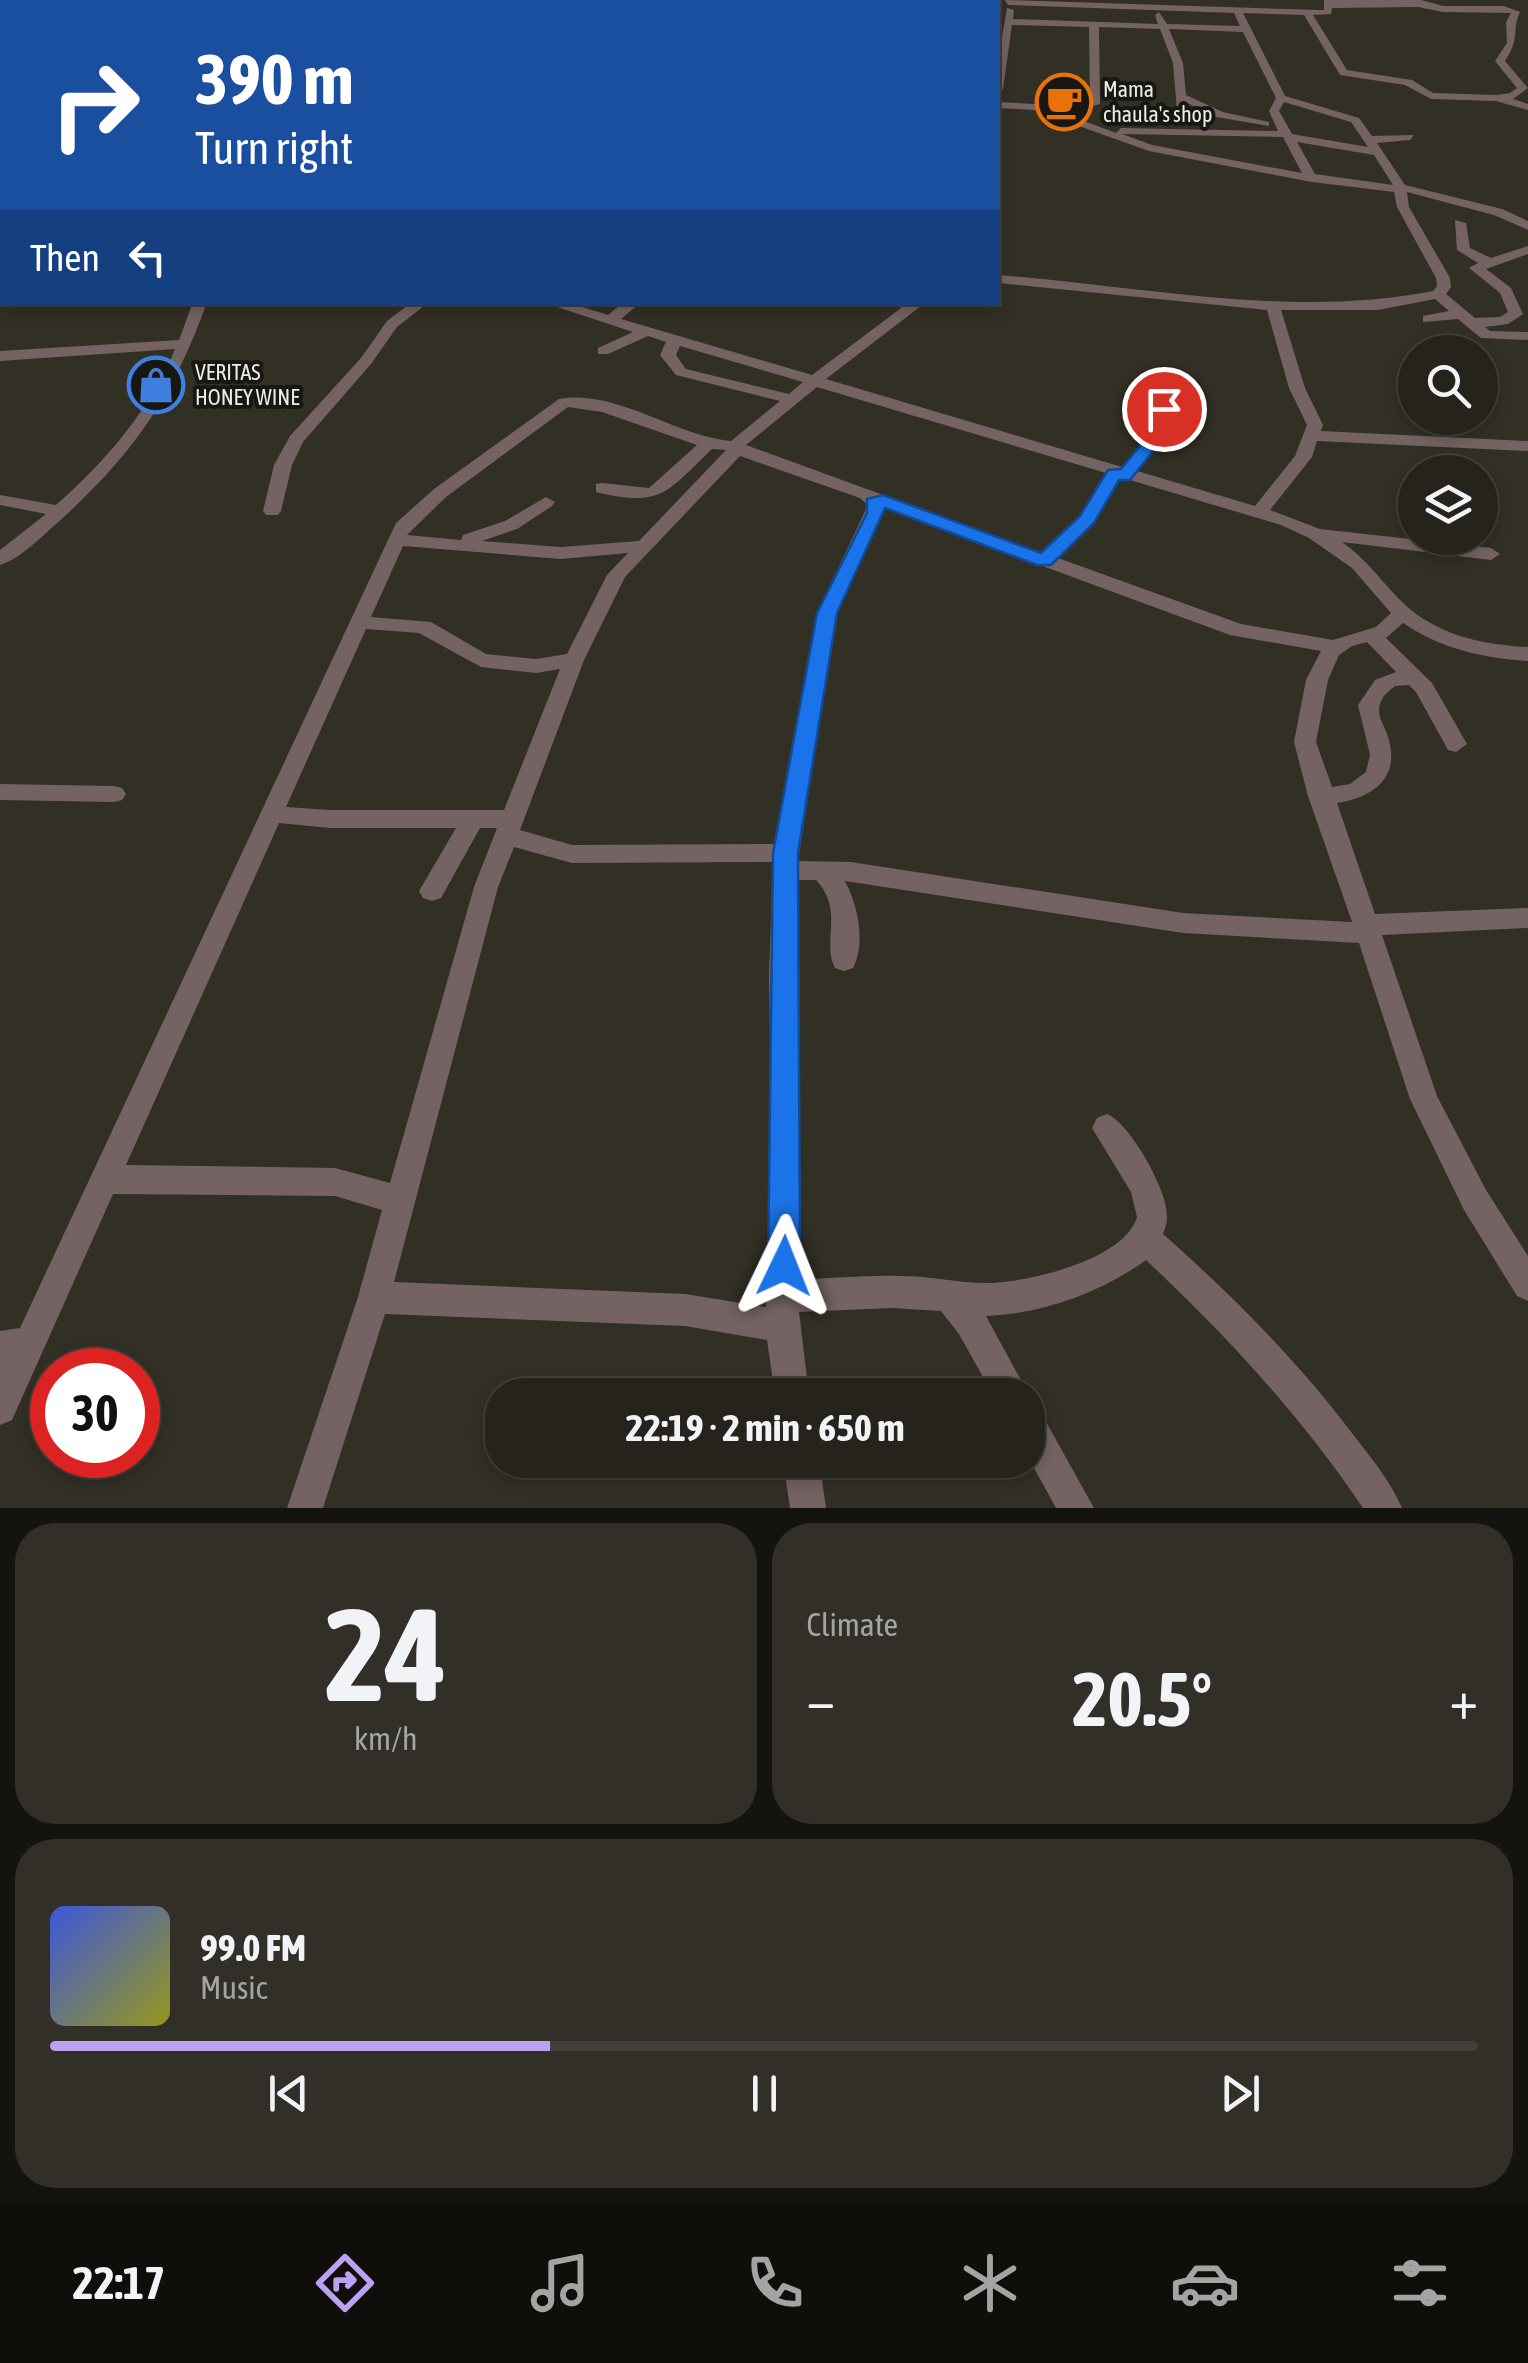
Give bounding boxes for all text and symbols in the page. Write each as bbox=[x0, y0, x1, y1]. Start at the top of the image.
text: 390 m bbox=[195, 39, 354, 119]
icon: right bbox=[30, 40, 160, 170]
cafe icon: Mama chaula's shop bbox=[1034, 72, 1094, 132]
place label: Mama chaula's shop bbox=[1103, 76, 1212, 127]
text: Turn right bbox=[195, 122, 353, 174]
icon: left bbox=[120, 230, 175, 285]
text: Then bbox=[30, 236, 100, 279]
map controls bbox=[1398, 335, 1498, 555]
button: search bbox=[1398, 335, 1498, 435]
shop icon: VERITAS HONEY WINE bbox=[126, 355, 186, 415]
place label: VERITAS HONEY WINE bbox=[195, 359, 300, 410]
pin bbox=[1122, 367, 1207, 452]
icon: arrive bbox=[1137, 382, 1192, 437]
button: layers bbox=[1398, 455, 1498, 555]
position arrow bbox=[732, 1214, 836, 1318]
speed limit sign: 30 bbox=[30, 1348, 160, 1478]
text: 22:19 · 2 min · 650 m bbox=[625, 1406, 905, 1449]
text: 24 bbox=[325, 1580, 447, 1729]
text: Climate bbox=[807, 1606, 898, 1643]
text: 20.5° bbox=[1072, 1656, 1212, 1742]
text: − bbox=[807, 1668, 835, 1731]
text: + bbox=[1449, 1668, 1478, 1731]
text: km/h bbox=[354, 1720, 417, 1757]
text: 99.0 FM bbox=[200, 1926, 306, 1969]
text: Music bbox=[200, 1969, 267, 2006]
icon: previous bbox=[261, 2066, 316, 2121]
icon: pause bbox=[737, 2066, 792, 2121]
icon: next bbox=[1213, 2066, 1268, 2121]
icon: directions bbox=[310, 2248, 380, 2318]
icon: music bbox=[525, 2248, 595, 2318]
icon: phone bbox=[740, 2248, 810, 2318]
icon: climate bbox=[955, 2248, 1025, 2318]
icon: car bbox=[1170, 2248, 1240, 2318]
icon: filters bbox=[1385, 2248, 1455, 2318]
text: 22:17 bbox=[73, 2257, 165, 2309]

